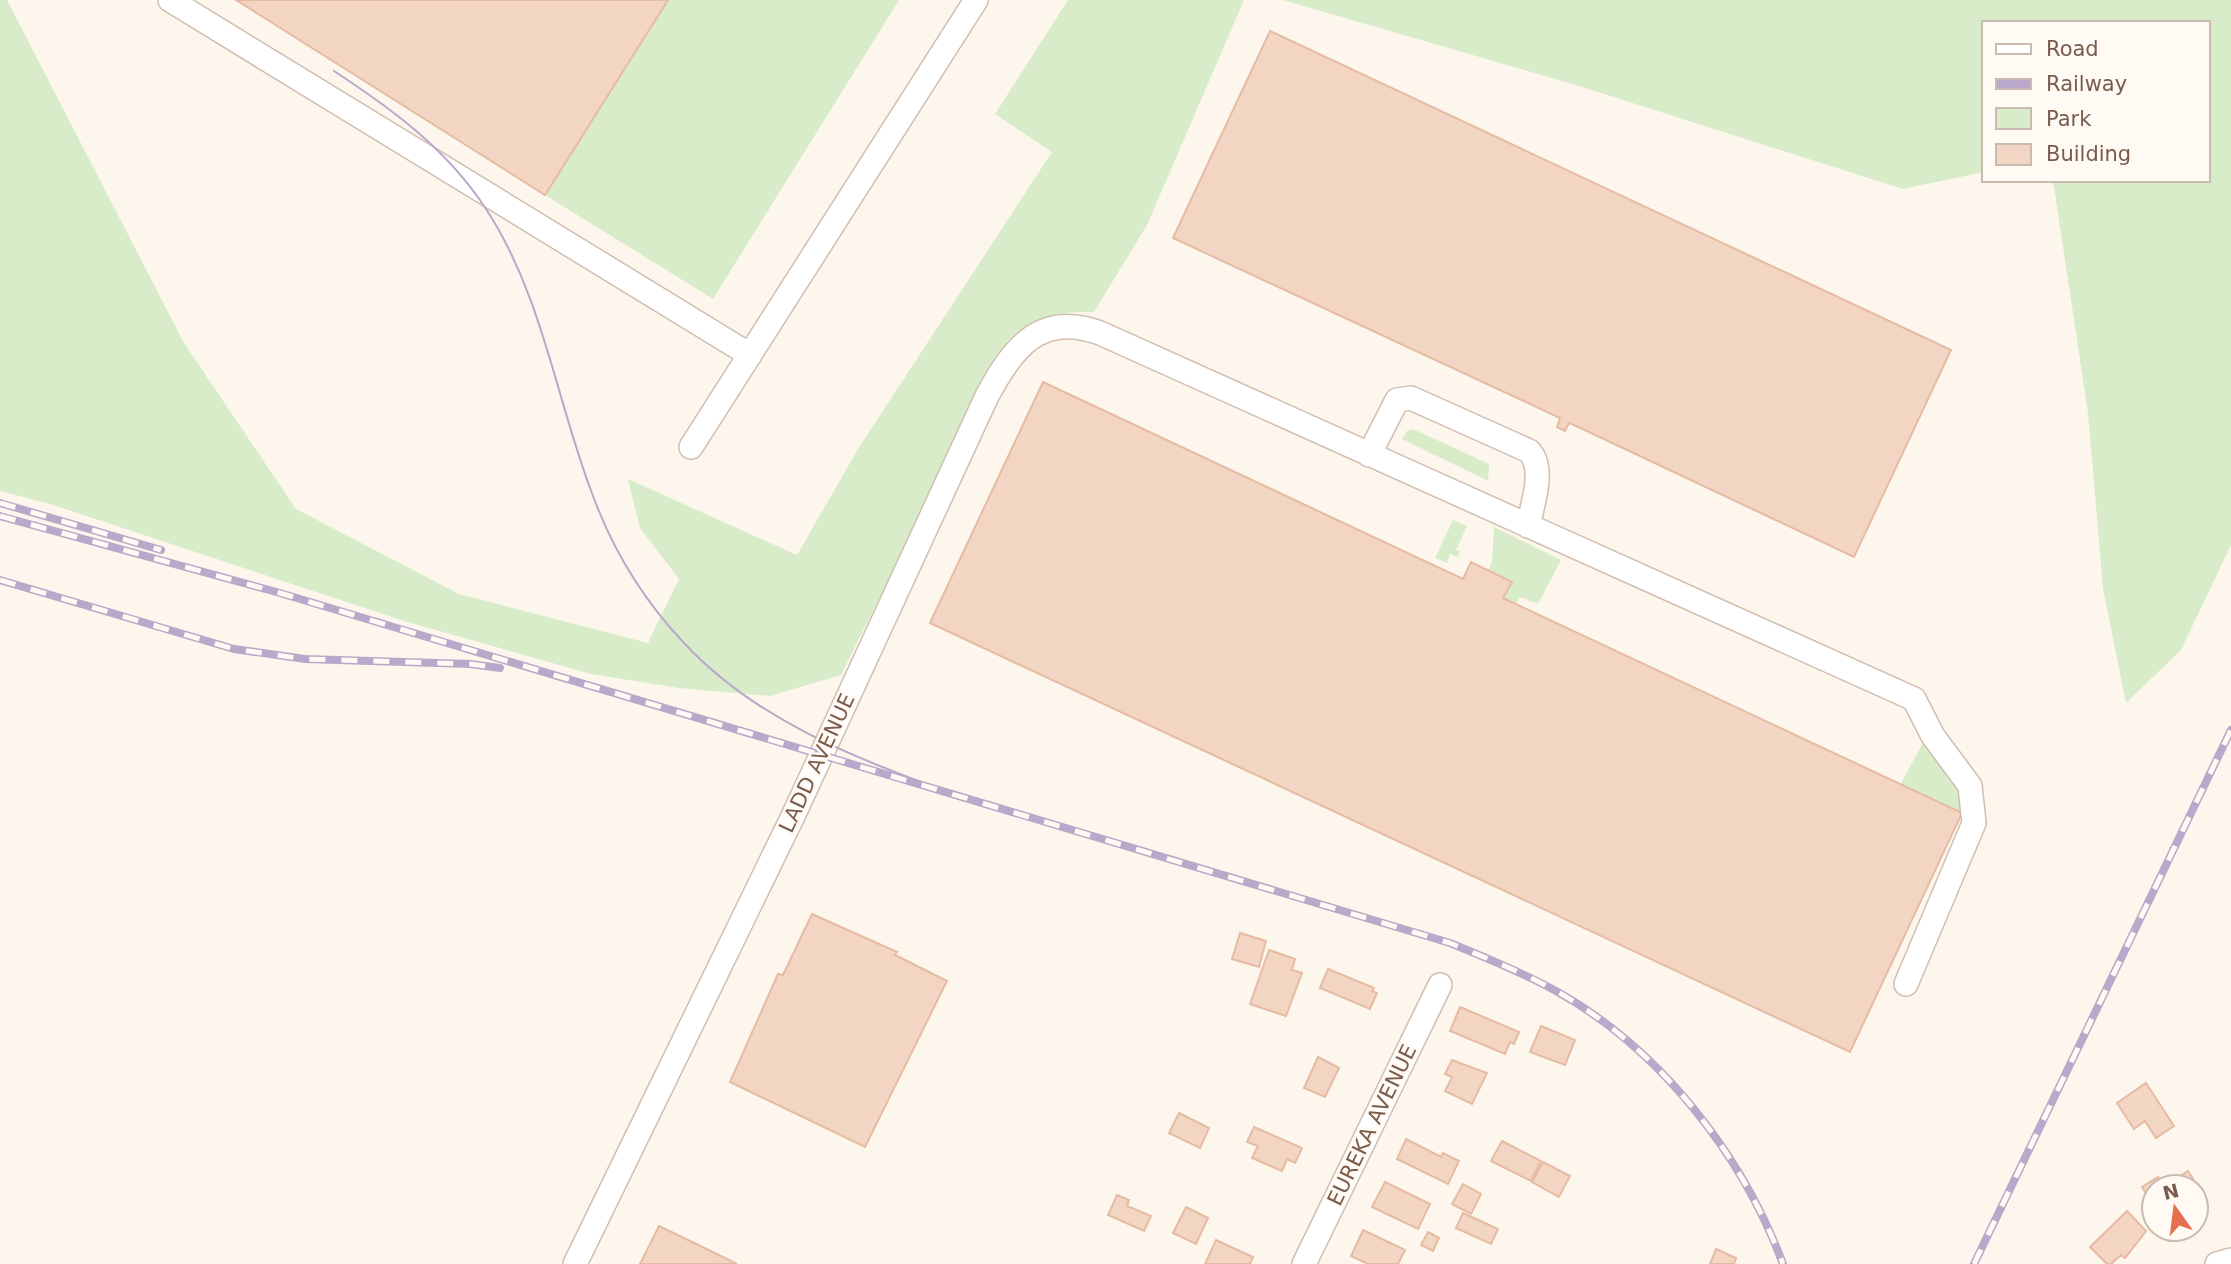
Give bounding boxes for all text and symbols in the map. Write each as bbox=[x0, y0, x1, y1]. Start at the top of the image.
legend bbox=[1982, 21, 2210, 182]
text: Road bbox=[2046, 37, 2099, 61]
text: Railway bbox=[2046, 72, 2127, 96]
text: Park bbox=[2046, 107, 2092, 131]
text: Building bbox=[2046, 142, 2131, 166]
street label: LADD AVENUE bbox=[774, 690, 860, 836]
street label: EUREKA AVENUE bbox=[1323, 1041, 1421, 1209]
north arrow bbox=[2140, 1173, 2210, 1243]
text: N bbox=[2161, 1179, 2181, 1204]

